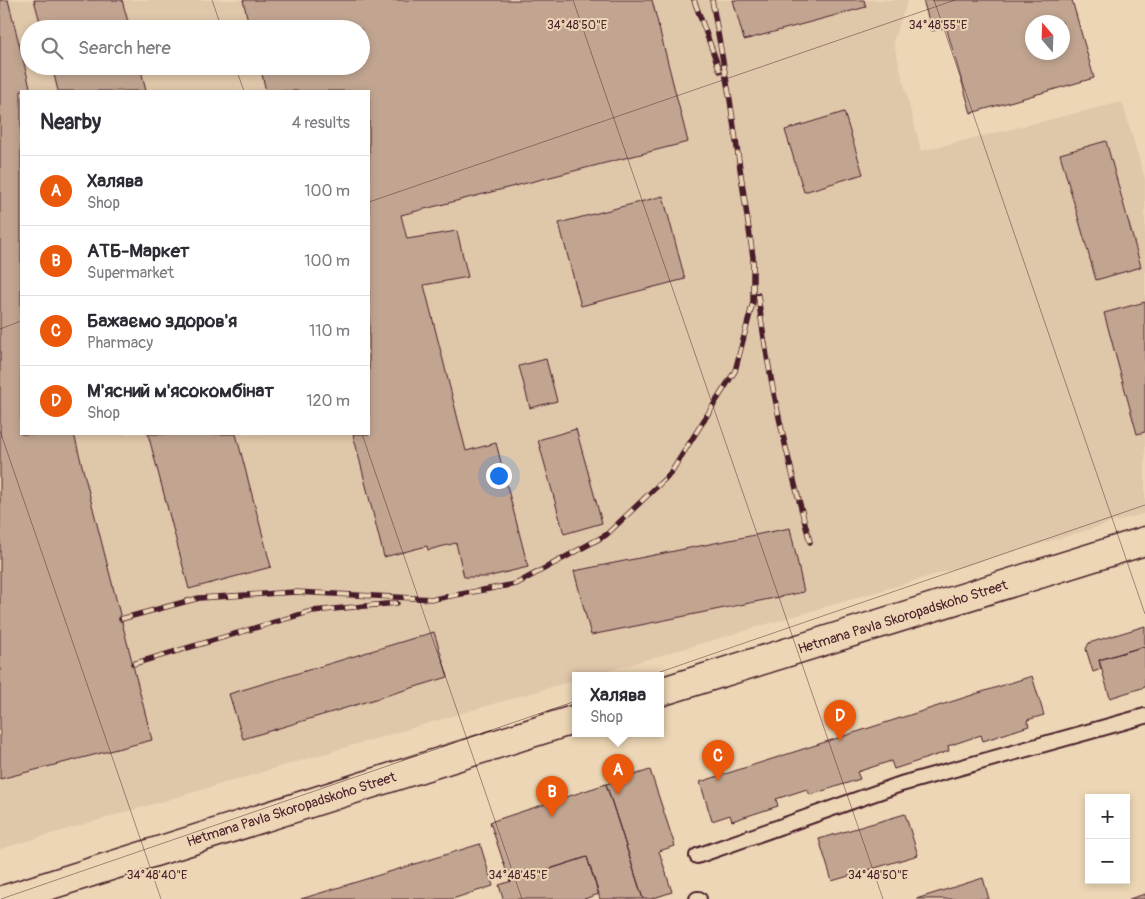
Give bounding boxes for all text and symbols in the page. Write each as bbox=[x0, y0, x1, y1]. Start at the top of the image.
north arrow bbox=[1025, 15, 1070, 60]
text: 34°48'50"E bbox=[547, 18, 607, 33]
text: 34°48'55"E bbox=[909, 18, 967, 33]
search box bbox=[20, 20, 370, 75]
icon: search bbox=[38, 34, 66, 62]
text: Search here bbox=[78, 36, 171, 60]
text: Nearby bbox=[40, 109, 101, 136]
text: 4 results bbox=[292, 113, 350, 133]
text: Халява bbox=[87, 169, 143, 193]
text: A bbox=[51, 181, 61, 201]
text: 100 m bbox=[304, 181, 350, 201]
text: Shop bbox=[87, 193, 120, 213]
text: АТБ-Маркет bbox=[87, 239, 190, 263]
text: B bbox=[51, 251, 61, 271]
text: 100 m bbox=[304, 251, 350, 271]
text: Supermarket bbox=[87, 263, 174, 283]
text: Бажаємо здоров'я bbox=[87, 309, 237, 333]
text: C bbox=[51, 321, 61, 341]
text: 110 m bbox=[309, 321, 350, 341]
text: Pharmacy bbox=[87, 333, 153, 353]
text: М'ясний м'ясокомбінат bbox=[87, 379, 274, 403]
text: D bbox=[51, 391, 61, 411]
text: 120 m bbox=[306, 391, 350, 411]
text: Shop bbox=[87, 403, 120, 423]
your location bbox=[486, 463, 512, 489]
street label: Hetmana Pavla Skoropadskoho Street bbox=[796, 576, 1010, 658]
popup bbox=[572, 672, 664, 737]
text: Халява bbox=[590, 683, 646, 707]
pin: D bbox=[824, 700, 856, 741]
text: Shop bbox=[590, 707, 623, 727]
pin: C bbox=[702, 740, 734, 781]
pin: A bbox=[602, 754, 634, 795]
street label: Hetmana Pavla Skoropadskoho Street bbox=[185, 768, 398, 850]
pin: B bbox=[536, 776, 568, 817]
map controls bbox=[1085, 794, 1130, 884]
button: + bbox=[1085, 794, 1130, 839]
button: − bbox=[1085, 839, 1130, 884]
text: 34°48'40"E bbox=[127, 868, 187, 883]
text: 34°48'45"E bbox=[489, 868, 547, 883]
text: 34°48'50"E bbox=[848, 868, 908, 883]

